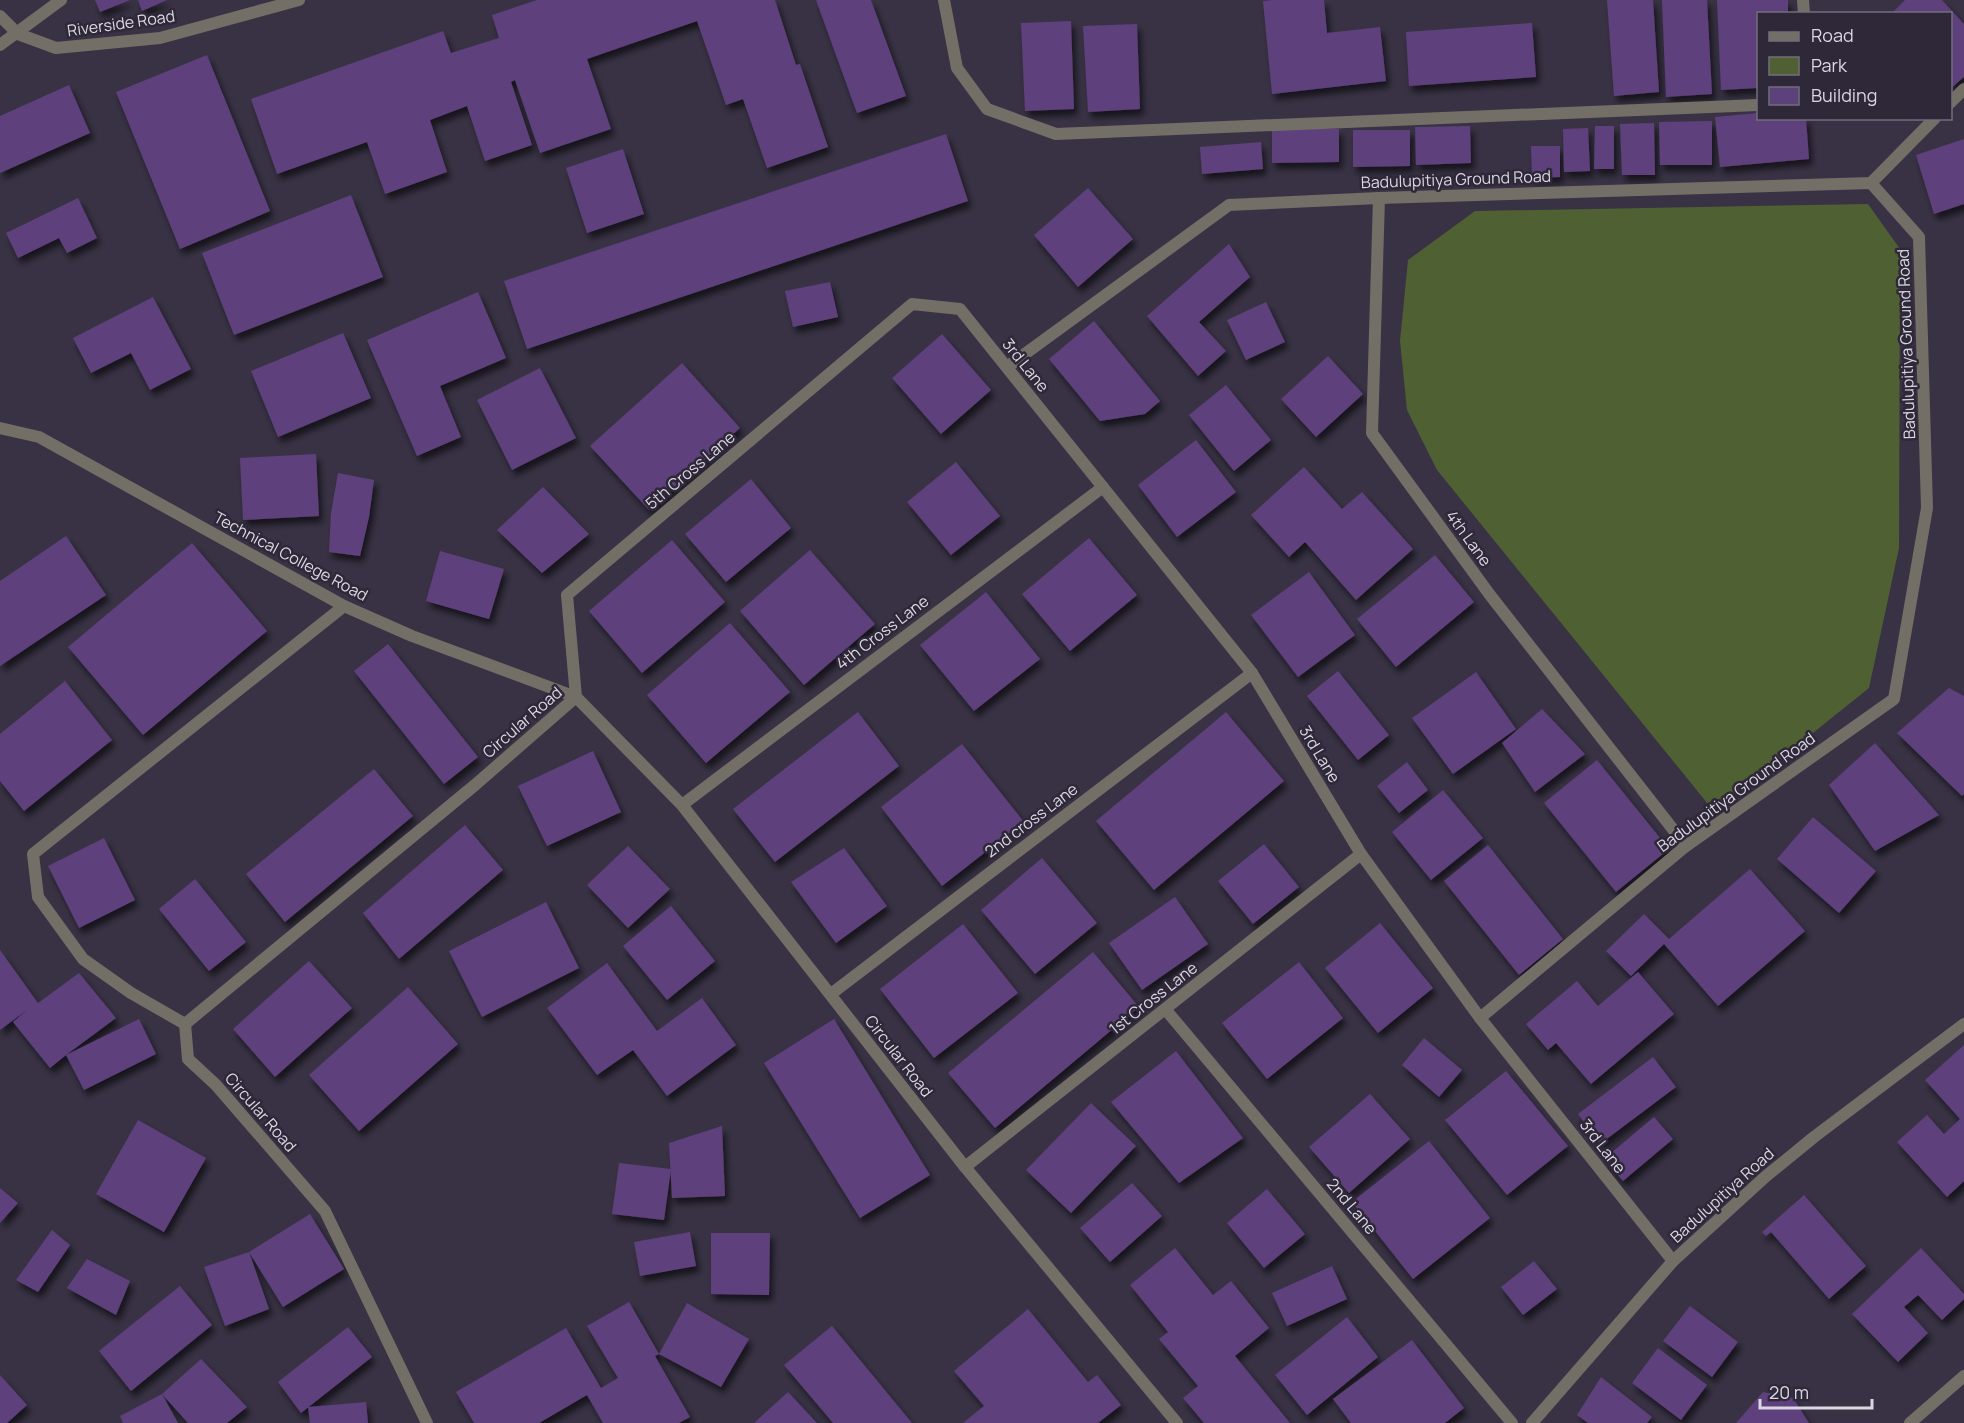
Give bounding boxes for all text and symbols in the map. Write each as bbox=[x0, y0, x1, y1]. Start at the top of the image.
street label: Riverside Road bbox=[66, 5, 176, 41]
legend bbox=[1757, 12, 1952, 120]
text: Road bbox=[1811, 23, 1854, 47]
text: Park bbox=[1811, 53, 1848, 77]
text: Building bbox=[1811, 83, 1877, 107]
street label: Badulupitiya Ground Road bbox=[1360, 165, 1552, 193]
street label: Badulupitiya Ground Road bbox=[1892, 248, 1920, 440]
street label: 3rd Lane bbox=[998, 334, 1054, 396]
street label: 5th Cross Lane bbox=[641, 426, 739, 514]
street label: 4th Lane bbox=[1441, 505, 1497, 571]
street label: Technical College Road bbox=[210, 506, 372, 606]
street label: 4th Cross Lane bbox=[831, 590, 933, 674]
street label: Circular Road bbox=[478, 681, 566, 763]
street label: 3rd Lane bbox=[1294, 721, 1346, 787]
street label: Badulupitiya Ground Road bbox=[1653, 727, 1819, 857]
street label: 2nd cross Lane bbox=[980, 778, 1082, 862]
street label: 1st Cross Lane bbox=[1104, 957, 1202, 1039]
street label: Circular Road bbox=[860, 1010, 938, 1102]
street label: Circular Road bbox=[220, 1068, 302, 1156]
street label: 3rd Lane bbox=[1575, 1114, 1631, 1178]
street label: Badulupitiya Road bbox=[1665, 1143, 1779, 1247]
street label: 2nd Lane bbox=[1322, 1173, 1382, 1239]
scale bar bbox=[1760, 1372, 1872, 1410]
text: 20 m bbox=[1769, 1380, 1809, 1404]

